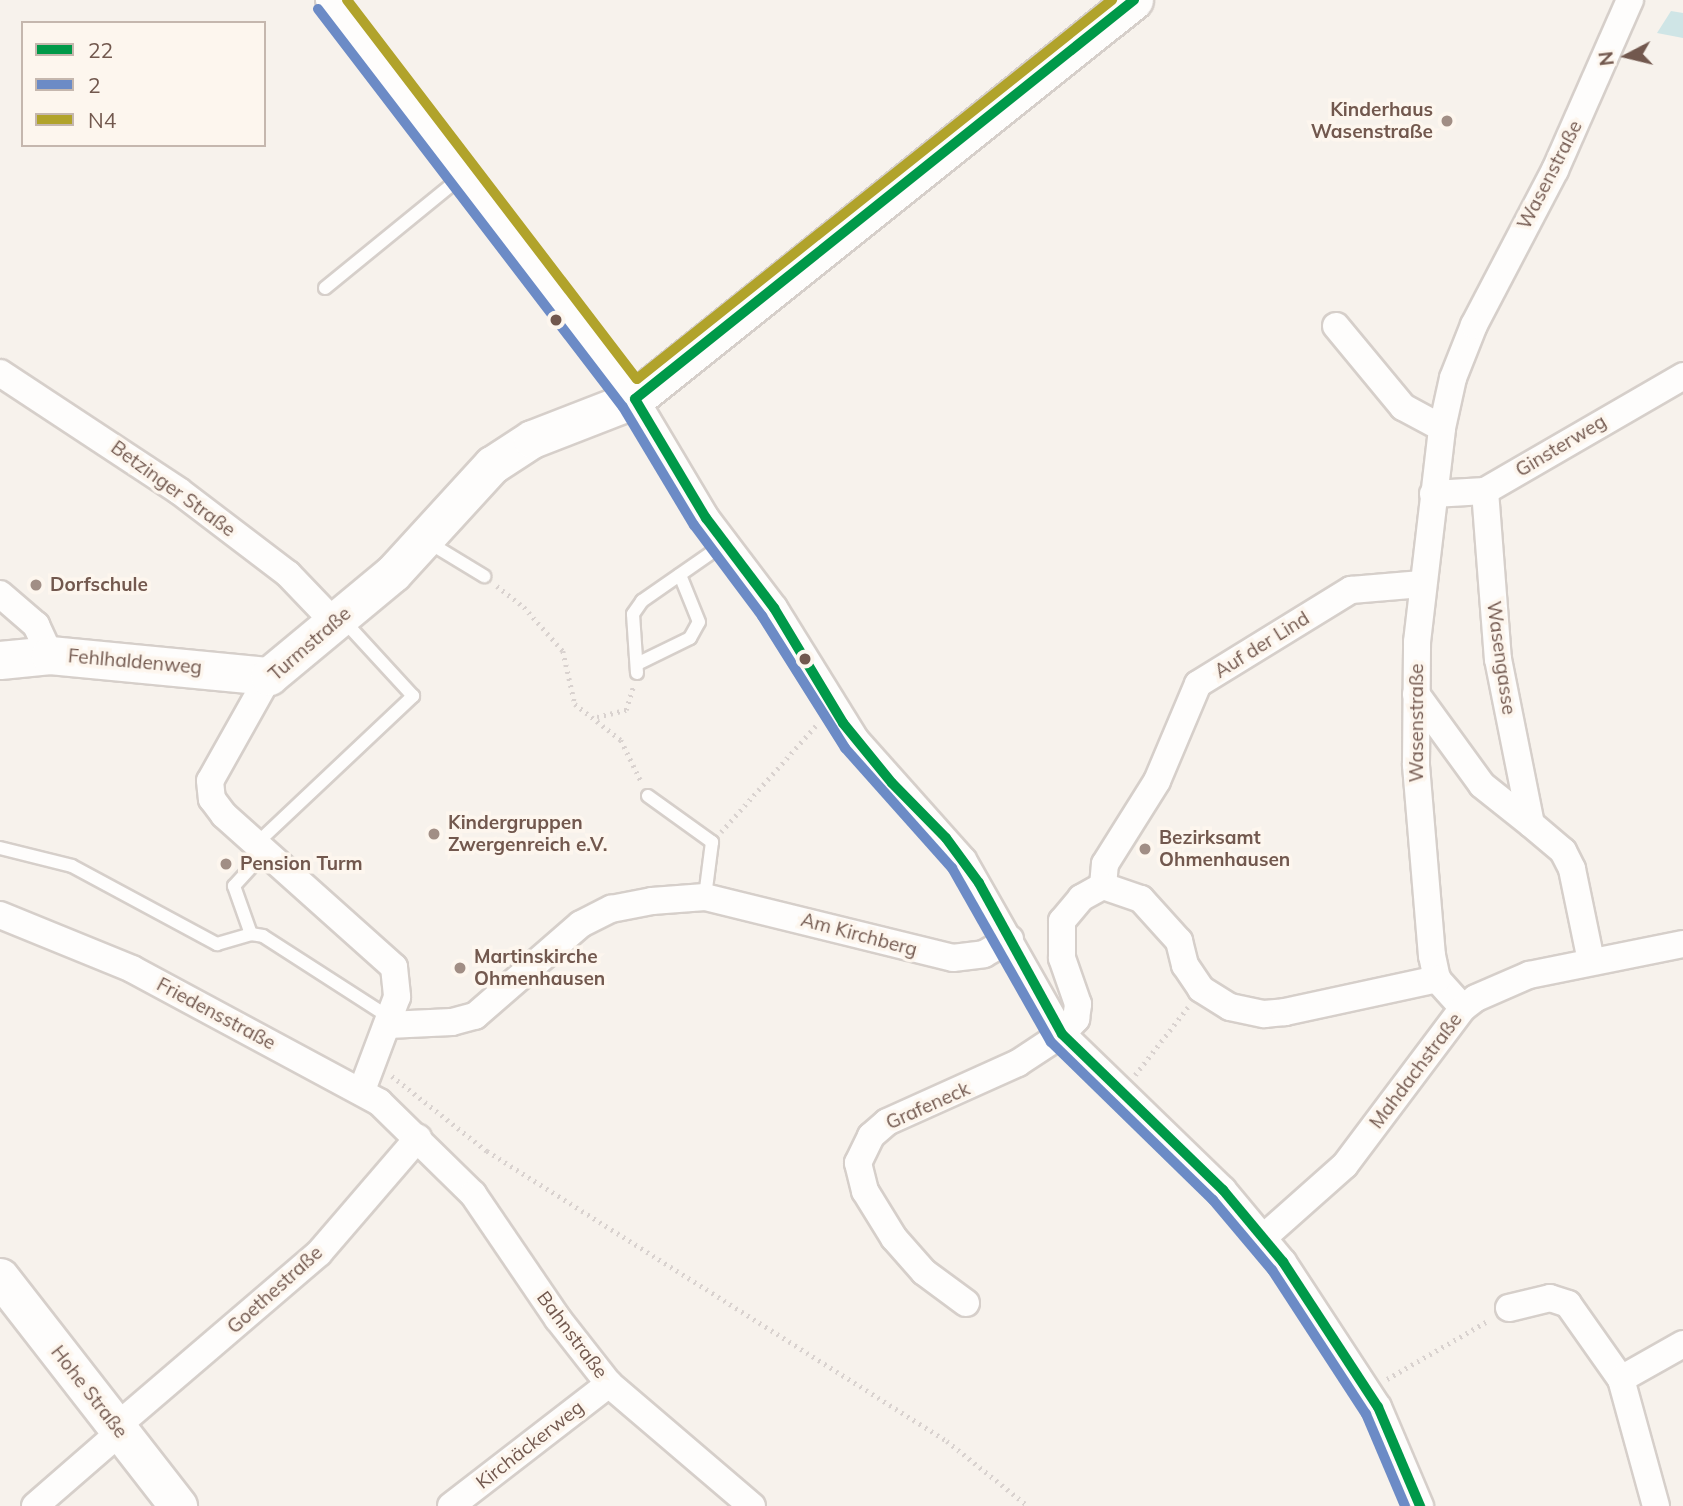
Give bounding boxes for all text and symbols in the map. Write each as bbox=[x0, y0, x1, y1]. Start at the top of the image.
legend bbox=[21, 21, 266, 147]
north arrow bbox=[1592, 21, 1662, 91]
text: 22 bbox=[88, 37, 113, 63]
text: N bbox=[1593, 50, 1619, 67]
text: 2 bbox=[88, 72, 101, 98]
place label: Kinderhaus Wasenstraße bbox=[1311, 99, 1433, 143]
text: N4 bbox=[88, 107, 116, 133]
marker: Kinderhaus Wasenstraße bbox=[1439, 113, 1455, 129]
street label: Wasenstraße bbox=[1513, 117, 1587, 233]
unlabelled marker bbox=[549, 313, 563, 327]
street label: Ginsterweg bbox=[1512, 410, 1610, 482]
street label: Betzinger Straße bbox=[106, 436, 240, 542]
place label: Dorfschule bbox=[50, 574, 148, 596]
marker: Dorfschule bbox=[28, 577, 44, 593]
street label: Wasengasse bbox=[1482, 600, 1520, 716]
street label: Turmstraße bbox=[264, 602, 356, 686]
street label: Auf der Lind bbox=[1210, 607, 1314, 683]
street label: Fehlhaldenweg bbox=[67, 645, 203, 679]
unlabelled marker bbox=[798, 652, 812, 666]
street label: Wasenstraße bbox=[1406, 664, 1428, 782]
place label: Kindergruppen Zwergenreich e.V. bbox=[448, 812, 607, 856]
marker: Kindergruppen Zwergenreich e.V. bbox=[426, 826, 442, 842]
place label: Bezirksamt Ohmenhausen bbox=[1159, 827, 1290, 871]
marker: Bezirksamt Ohmenhausen bbox=[1137, 841, 1153, 857]
place label: Pension Turm bbox=[240, 853, 363, 875]
marker: Pension Turm bbox=[218, 856, 234, 872]
street label: Am Kirchberg bbox=[798, 909, 920, 961]
place label: Martinskirche Ohmenhausen bbox=[474, 946, 605, 990]
marker: Martinskirche Ohmenhausen bbox=[452, 960, 468, 976]
street label: Friedensstraße bbox=[153, 973, 279, 1055]
street label: Mahdachstraße bbox=[1365, 1009, 1467, 1133]
street label: Grafeneck bbox=[883, 1077, 973, 1135]
street label: Goethestraße bbox=[223, 1241, 327, 1339]
street label: Bahnstraße bbox=[532, 1287, 612, 1383]
street label: Hohe Straße bbox=[46, 1341, 132, 1443]
street label: Kirchäckerweg bbox=[472, 1396, 588, 1494]

